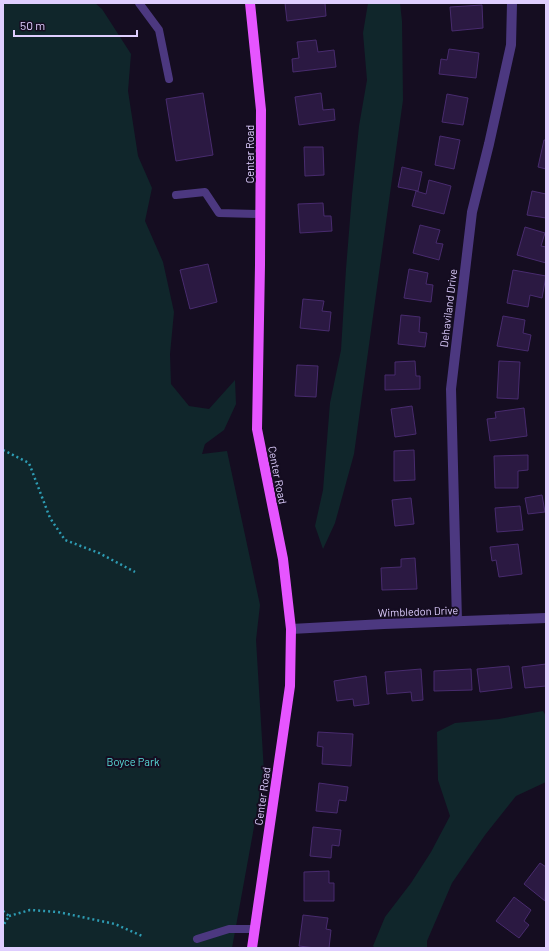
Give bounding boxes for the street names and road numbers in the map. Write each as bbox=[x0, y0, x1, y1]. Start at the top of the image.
street label: Center Road bbox=[243, 125, 256, 183]
street label: Dehaviland Drive bbox=[437, 268, 459, 348]
street label: Center Road bbox=[266, 445, 290, 505]
street label: Wimbledon Drive bbox=[378, 603, 459, 619]
street label: Center Road bbox=[251, 766, 273, 826]

